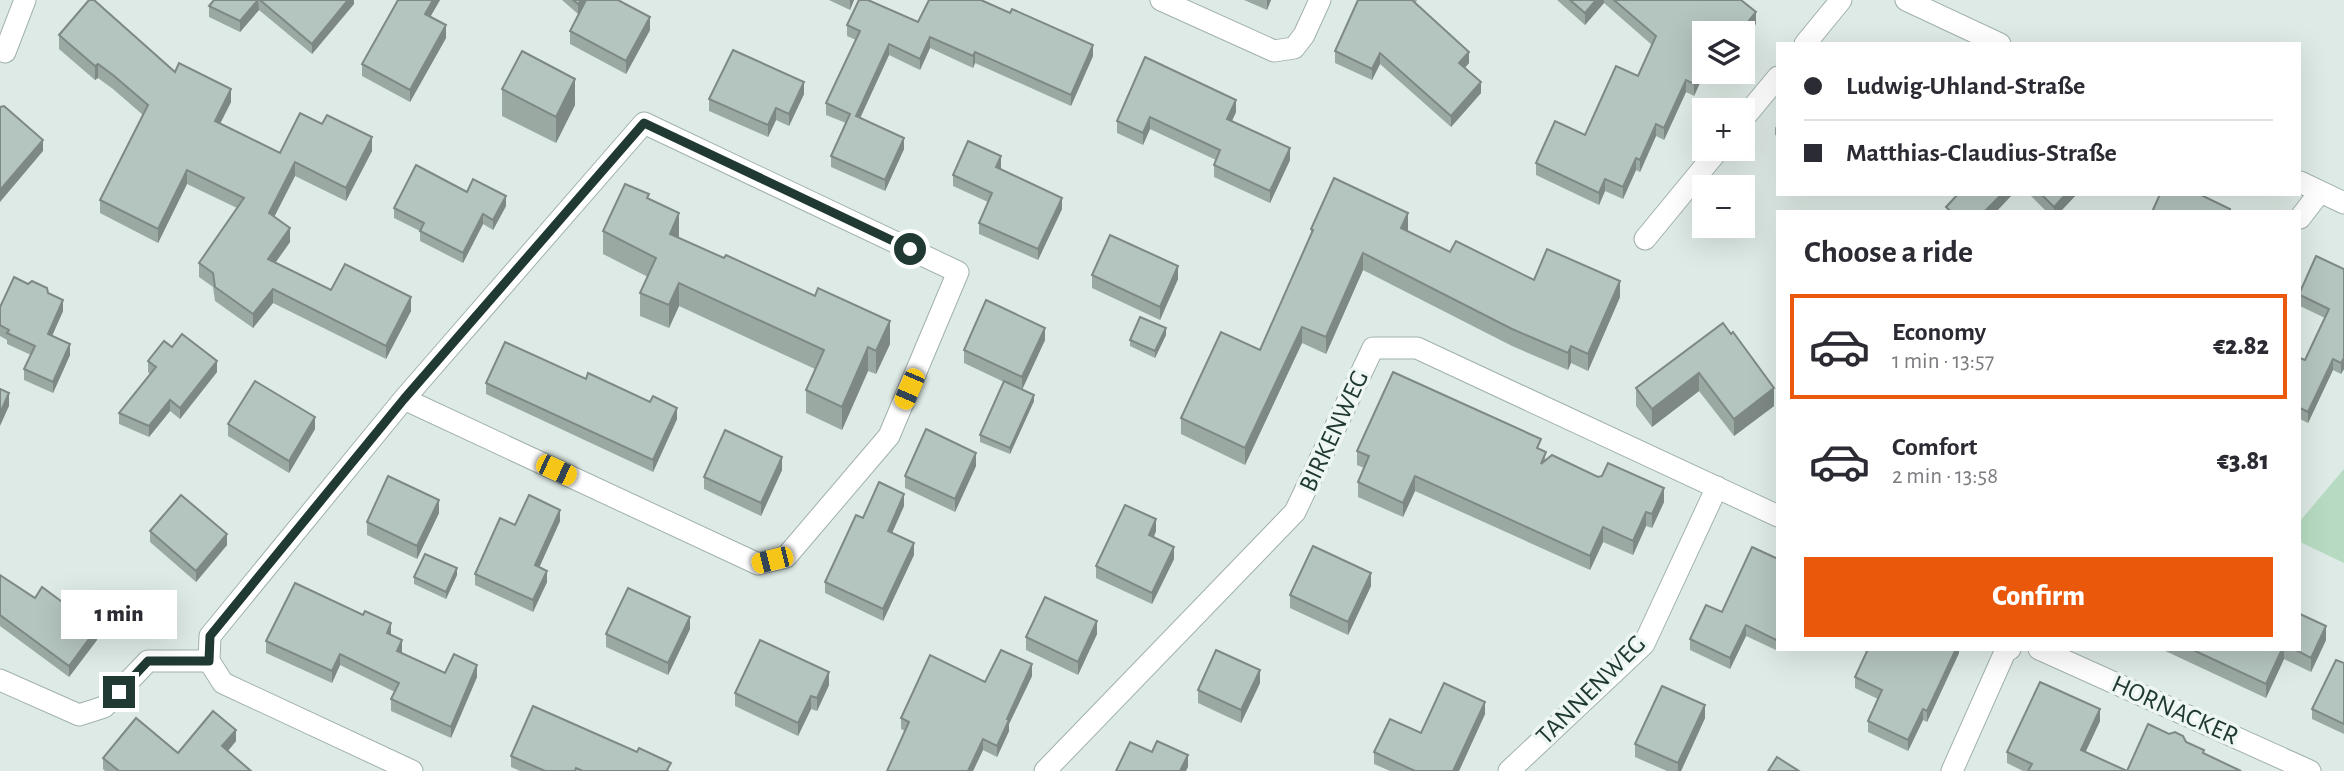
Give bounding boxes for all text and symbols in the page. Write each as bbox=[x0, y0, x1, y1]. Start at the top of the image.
map controls bbox=[1692, 21, 1755, 238]
button: layers bbox=[1692, 21, 1755, 84]
text: Ludwig-Uhland-Straße bbox=[1846, 73, 2085, 99]
button: + bbox=[1692, 98, 1755, 161]
text: Matthias-Claudius-Straße bbox=[1846, 140, 2117, 166]
button: − bbox=[1692, 175, 1755, 238]
route start bbox=[894, 233, 926, 265]
text: Choose a ride bbox=[1804, 236, 1973, 268]
icon: car bbox=[1808, 315, 1871, 378]
text: Economy bbox=[1892, 319, 1986, 345]
text: €2.82 bbox=[2213, 333, 2269, 359]
text: 1 min · 13:57 bbox=[1892, 350, 1994, 373]
car bbox=[892, 366, 927, 412]
street label: BIRKENWEG bbox=[1295, 366, 1373, 496]
icon: car bbox=[1808, 430, 1871, 493]
text: Comfort bbox=[1892, 434, 1977, 460]
text: €3.81 bbox=[2217, 448, 2269, 474]
car bbox=[533, 452, 580, 488]
text: 2 min · 13:58 bbox=[1892, 465, 1998, 488]
car bbox=[750, 545, 795, 575]
button: Confirm bbox=[1804, 557, 2273, 637]
callout: 1 min bbox=[61, 590, 177, 640]
text: 1 min bbox=[95, 603, 143, 626]
street label: TANNENWEG bbox=[1531, 630, 1651, 750]
street label: HORNACKER bbox=[2108, 671, 2242, 749]
route end bbox=[103, 676, 135, 708]

